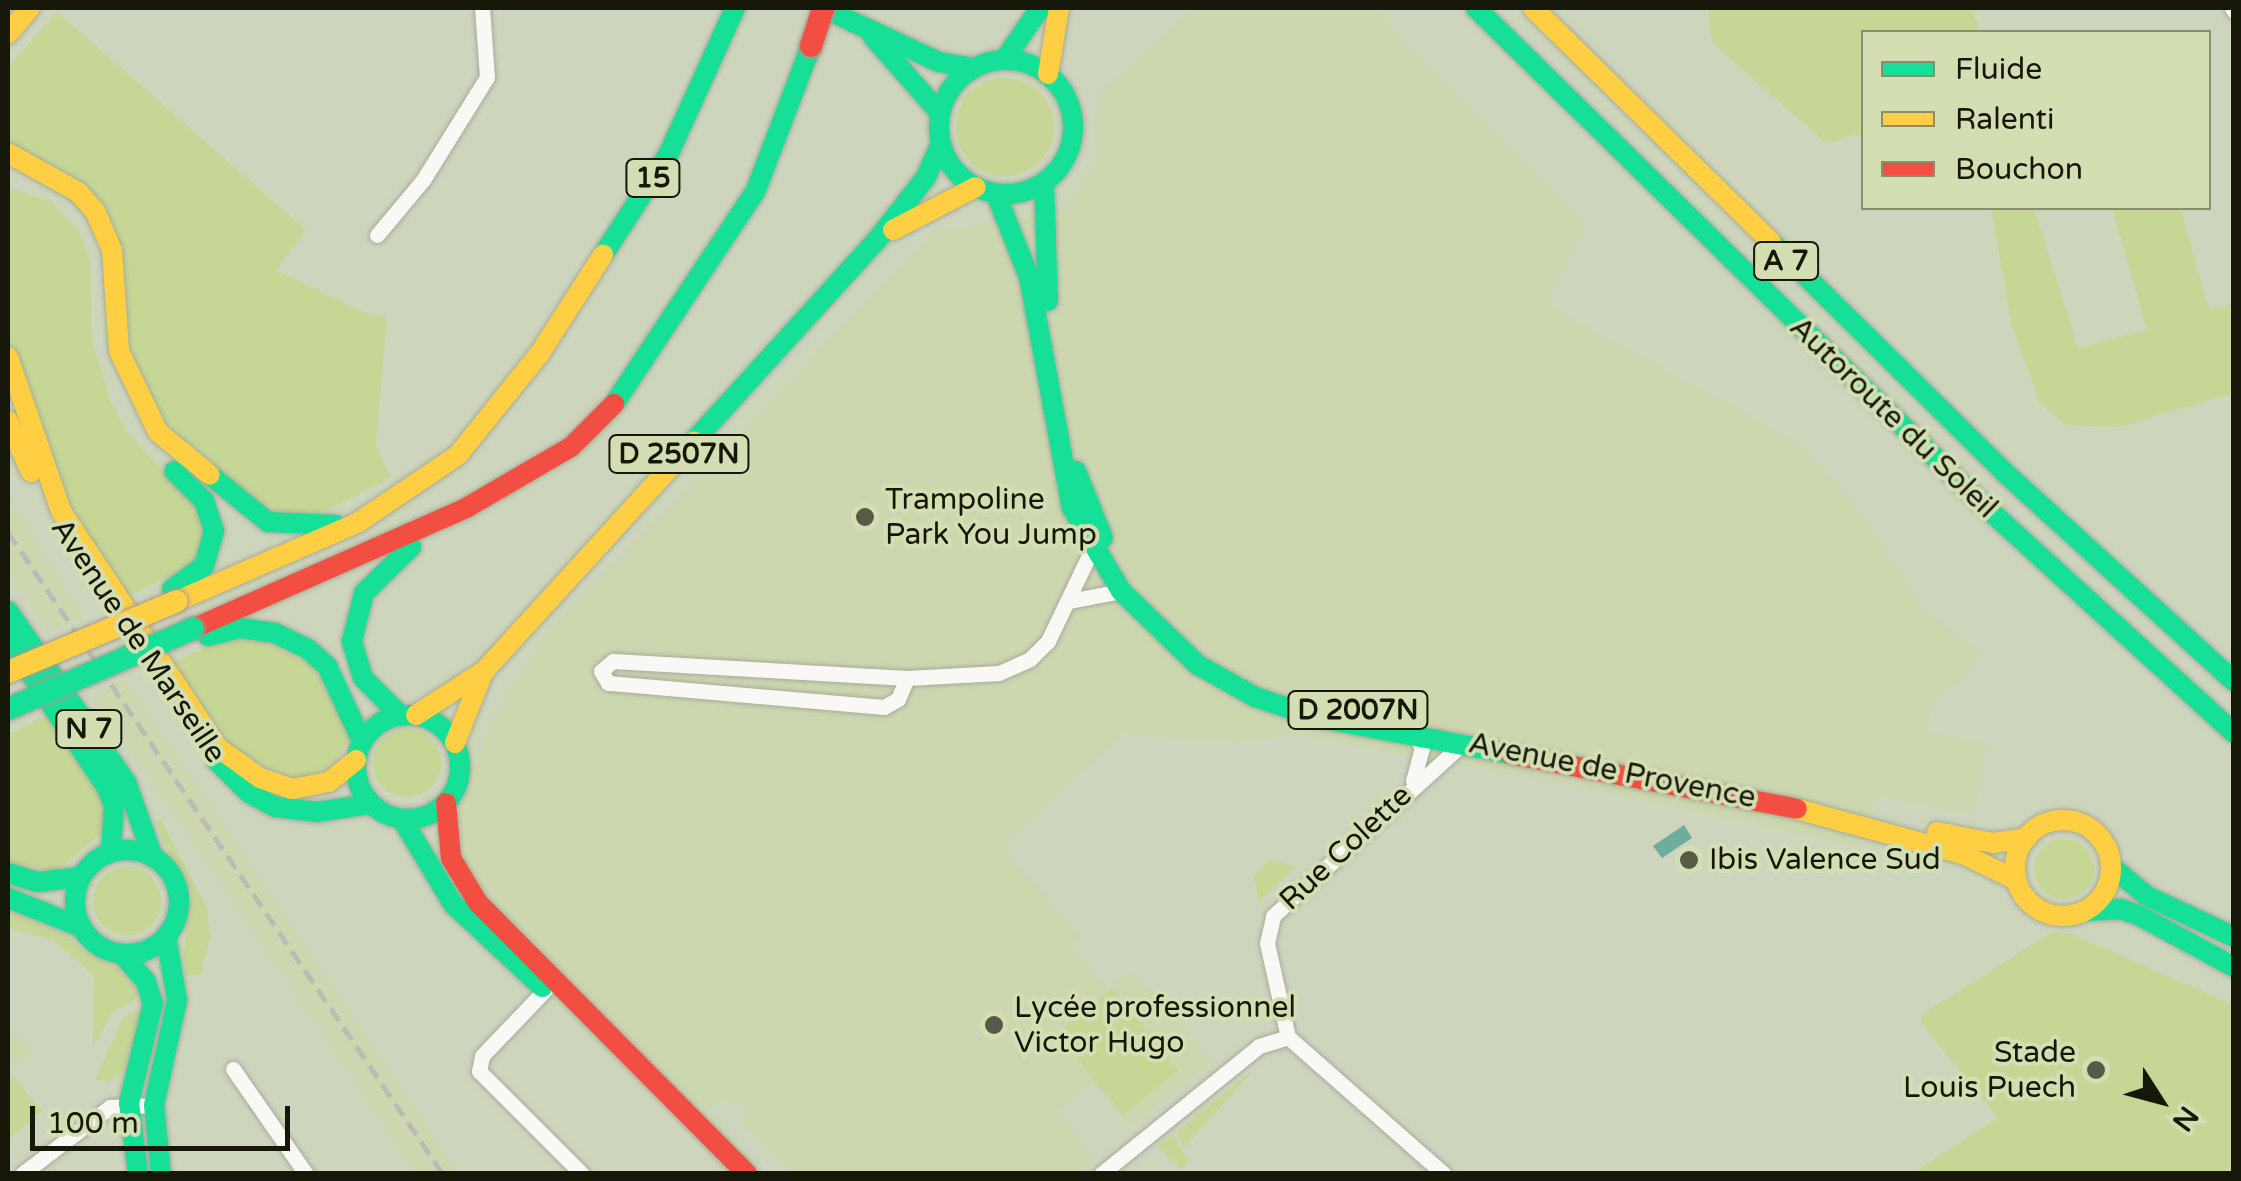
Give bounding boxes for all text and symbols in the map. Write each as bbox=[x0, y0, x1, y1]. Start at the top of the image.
legend bbox=[1861, 30, 2211, 210]
text: Fluide bbox=[1955, 51, 2042, 88]
text: Ralenti bbox=[1955, 101, 2055, 138]
text: Bouchon bbox=[1955, 151, 2083, 188]
road number: 15 bbox=[623, 155, 683, 201]
road number: A 7 bbox=[1751, 238, 1821, 284]
street label: Autoroute du Soleil bbox=[1782, 310, 2004, 526]
road number: D 2507N bbox=[606, 431, 752, 477]
place label: Trampoline Park You Jump bbox=[885, 482, 1097, 552]
marker: Trampoline Park You Jump bbox=[854, 506, 876, 528]
street label: Avenue de Marseille bbox=[43, 512, 233, 770]
road number: D 2007N bbox=[1286, 687, 1430, 733]
road number: N 7 bbox=[54, 706, 124, 752]
street label: Avenue de Provence bbox=[1465, 726, 1759, 816]
street label: Rue Colette bbox=[1273, 778, 1419, 918]
place label: Ibis Valence Sud bbox=[1709, 842, 1941, 878]
marker: Ibis Valence Sud bbox=[1678, 849, 1700, 871]
place label: Lycée professionnel Victor Hugo bbox=[1014, 990, 1296, 1060]
marker: Lycée professionnel Victor Hugo bbox=[983, 1014, 1005, 1036]
place label: Stade Louis Puech bbox=[1903, 1035, 2076, 1106]
north arrow bbox=[2111, 1051, 2211, 1151]
marker: Stade Louis Puech bbox=[2085, 1059, 2107, 1081]
scale bar bbox=[35, 1086, 295, 1148]
text: N bbox=[2165, 1100, 2206, 1138]
text: 100 m bbox=[47, 1105, 139, 1142]

